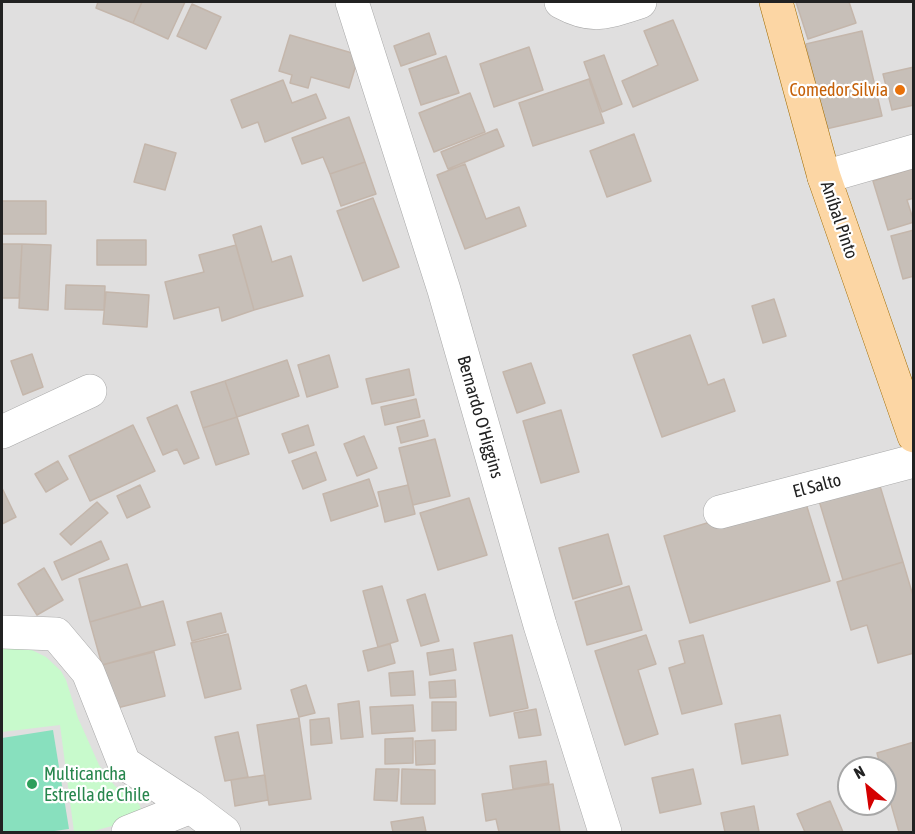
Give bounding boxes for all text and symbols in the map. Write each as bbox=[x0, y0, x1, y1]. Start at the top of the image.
place label: Comedor Silvia bbox=[789, 79, 888, 101]
marker: Comedor Silvia bbox=[893, 83, 907, 97]
street label: Aníbal Pinto bbox=[816, 178, 862, 262]
street label: Bernardo O'Higgins bbox=[452, 353, 508, 481]
street label: El Salto bbox=[791, 469, 843, 503]
north arrow bbox=[837, 756, 897, 816]
text: N bbox=[851, 762, 868, 782]
place label: Multicancha Estrella de Chile bbox=[44, 763, 150, 806]
marker: Multicancha Estrella de Chile bbox=[25, 777, 39, 791]

